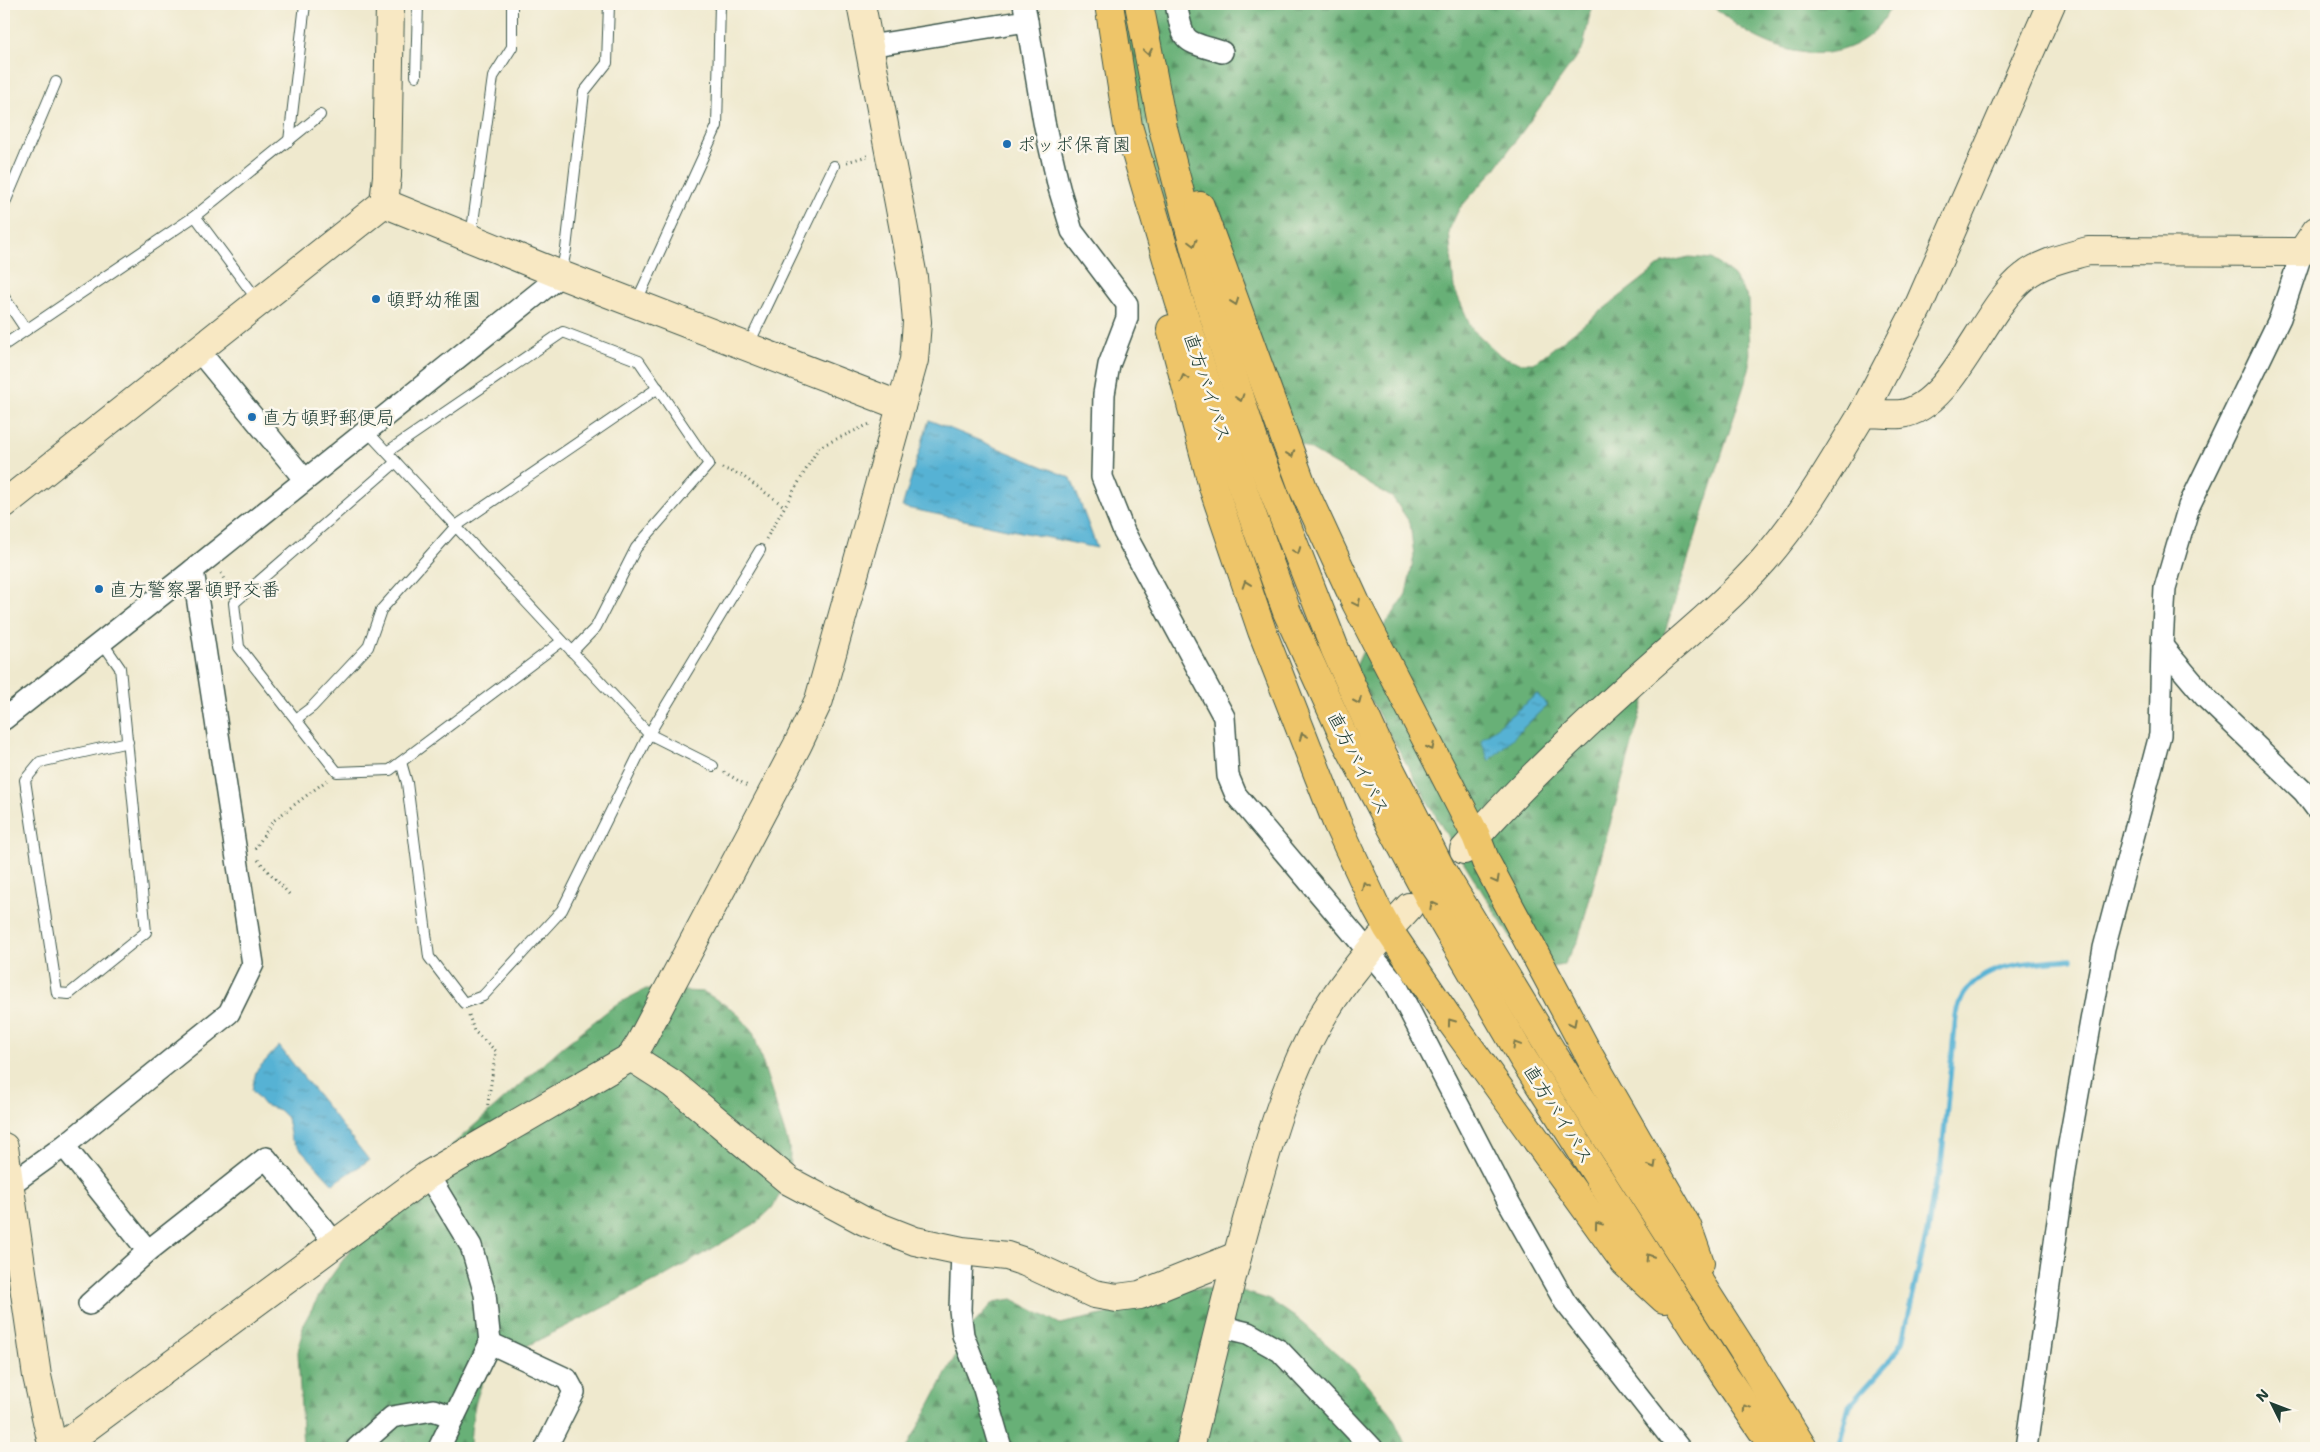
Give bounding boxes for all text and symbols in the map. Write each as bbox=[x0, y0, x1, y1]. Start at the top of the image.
one-way arrow bbox=[1142, 47, 1152, 56]
place label: ポッポ保育園 bbox=[1017, 132, 1131, 157]
marker: ポッポ保育園 bbox=[1001, 138, 1013, 150]
one-way arrow bbox=[1187, 238, 1198, 247]
place label: 頓野幼稚園 bbox=[386, 287, 481, 312]
marker: 頓野幼稚園 bbox=[370, 293, 382, 305]
one-way arrow bbox=[1229, 297, 1239, 306]
street label: 直方バイパス bbox=[1178, 329, 1237, 445]
one-way arrow bbox=[1179, 374, 1190, 383]
one-way arrow bbox=[1234, 394, 1244, 402]
place label: 直方頓野郵便局 bbox=[262, 405, 395, 430]
marker: 直方頓野郵便局 bbox=[246, 411, 258, 423]
one-way arrow bbox=[1285, 450, 1295, 458]
one-way arrow bbox=[1291, 546, 1301, 554]
place label: 直方警察署頓野交番 bbox=[109, 577, 280, 602]
one-way arrow bbox=[1242, 580, 1252, 589]
marker: 直方警察署頓野交番 bbox=[93, 583, 105, 595]
one-way arrow bbox=[1350, 598, 1361, 607]
one-way arrow bbox=[1352, 696, 1363, 705]
street label: 直方バイパス bbox=[1322, 707, 1395, 820]
one-way arrow bbox=[1299, 732, 1309, 741]
one-way arrow bbox=[1425, 742, 1435, 751]
one-way arrow bbox=[1490, 875, 1500, 884]
one-way arrow bbox=[1362, 882, 1373, 891]
one-way arrow bbox=[1429, 901, 1439, 910]
one-way arrow bbox=[1448, 1018, 1457, 1028]
one-way arrow bbox=[1567, 1018, 1577, 1027]
one-way arrow bbox=[1512, 1042, 1522, 1051]
street label: 直方バイパス bbox=[1518, 1059, 1599, 1169]
one-way arrow bbox=[1647, 1159, 1657, 1168]
one-way arrow bbox=[1595, 1222, 1603, 1231]
one-way arrow bbox=[1646, 1253, 1655, 1262]
north arrow bbox=[2248, 1380, 2298, 1430]
text: N bbox=[2252, 1385, 2273, 1405]
one-way arrow bbox=[1743, 1404, 1752, 1414]

